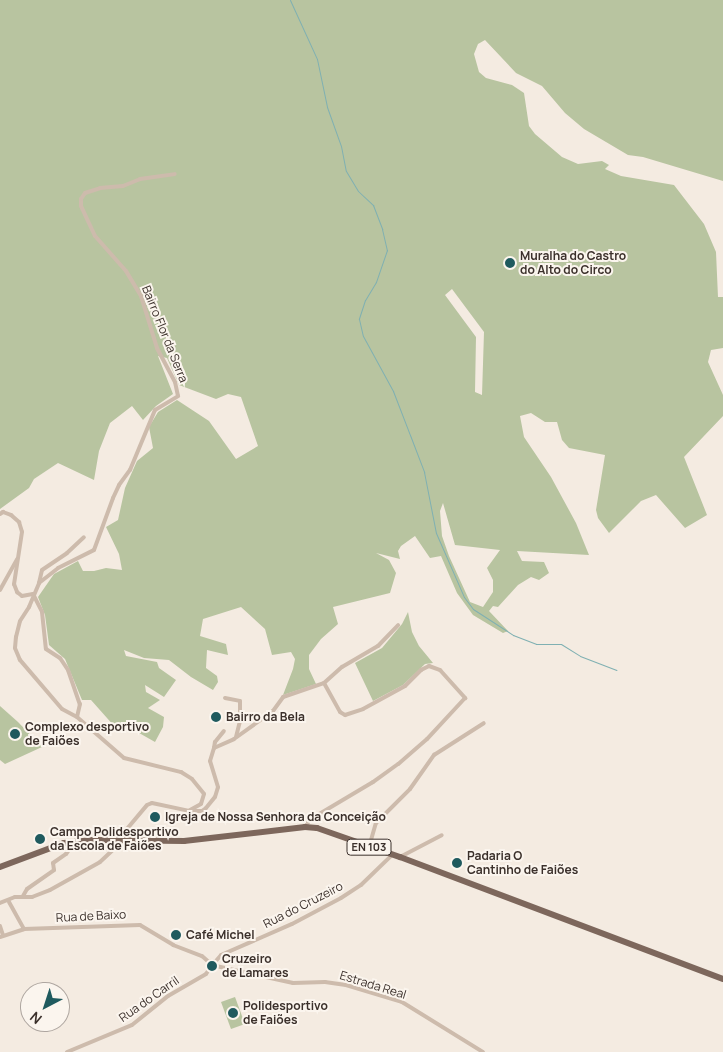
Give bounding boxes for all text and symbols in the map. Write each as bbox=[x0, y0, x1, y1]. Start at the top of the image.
place label: Muralha do Castro do Alto do Circo bbox=[520, 249, 626, 277]
marker: Muralha do Castro do Alto do Circo bbox=[504, 257, 516, 269]
street label: Bairro Flor da Serra bbox=[139, 283, 191, 385]
place label: Bairro da Bela bbox=[226, 710, 305, 724]
marker: Bairro da Bela bbox=[210, 711, 222, 723]
place label: Complexo desportivo de Faiões bbox=[25, 720, 149, 748]
marker: Complexo desportivo de Faiões bbox=[9, 728, 21, 740]
place label: Igreja de Nossa Senhora da Conceição bbox=[165, 810, 386, 824]
marker: Igreja de Nossa Senhora da Conceição bbox=[149, 811, 161, 823]
place label: Campo Polidesportivo da Escola de Faiões bbox=[50, 825, 179, 853]
marker: Campo Polidesportivo da Escola de Faiões bbox=[34, 833, 46, 845]
road number: EN 103 bbox=[346, 839, 392, 856]
place label: Padaria O Cantinho de Faiões bbox=[467, 849, 578, 877]
marker: Padaria O Cantinho de Faiões bbox=[451, 857, 463, 869]
street label: Rua do Cruzeiro bbox=[261, 879, 345, 931]
street label: Rua de Baixo bbox=[56, 907, 126, 925]
place label: Café Michel bbox=[186, 928, 255, 942]
marker: Café Michel bbox=[170, 929, 182, 941]
place label: Cruzeiro de Lamares bbox=[222, 952, 288, 980]
marker: Cruzeiro de Lamares bbox=[206, 960, 218, 972]
street label: Estrada Real bbox=[338, 968, 408, 1002]
street label: Rua do Carril bbox=[116, 973, 182, 1025]
north arrow bbox=[20, 982, 70, 1032]
place label: Polidesportivo de Faiões bbox=[243, 999, 328, 1027]
marker: Polidesportivo de Faiões bbox=[227, 1007, 239, 1019]
text: N bbox=[26, 1008, 46, 1029]

